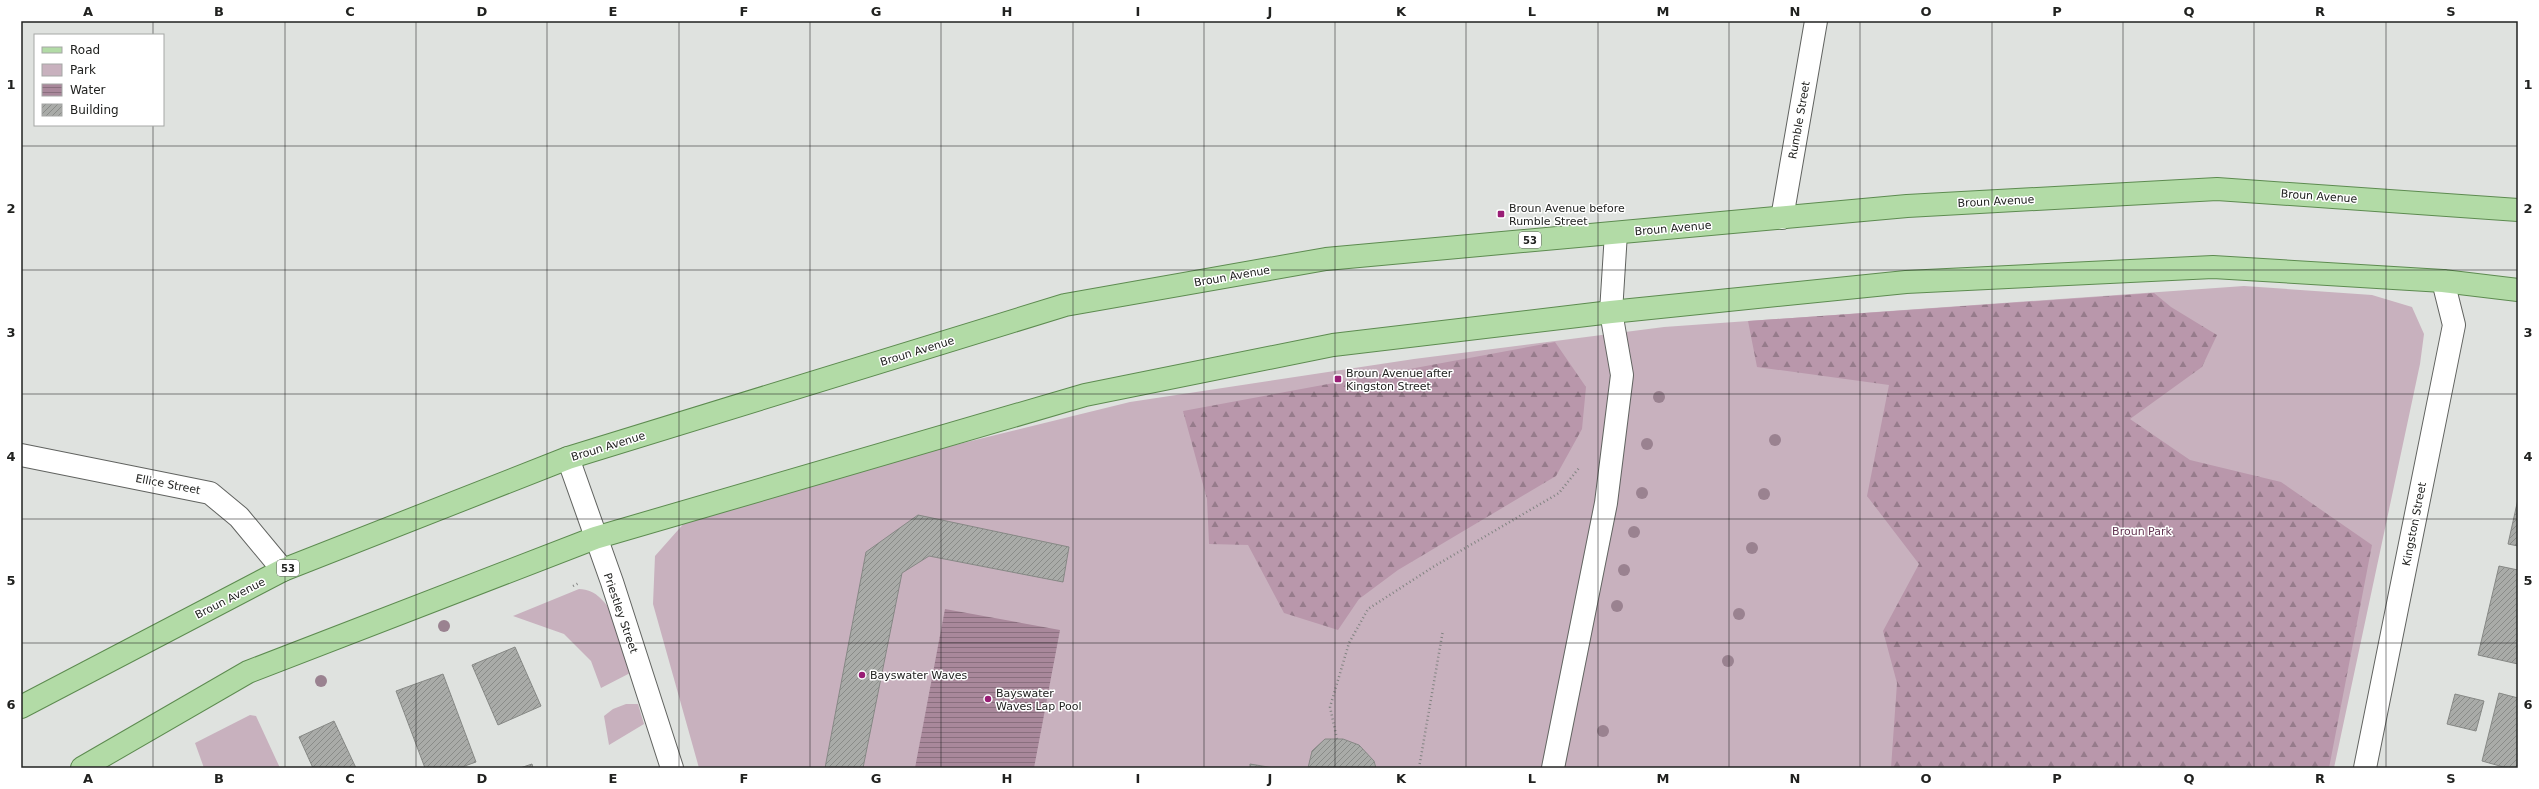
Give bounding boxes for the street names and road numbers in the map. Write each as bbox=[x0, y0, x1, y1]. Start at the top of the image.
street label: Rumble Street bbox=[1786, 80, 1813, 160]
street label: Broun Avenue bbox=[2280, 187, 2358, 206]
street label: Broun Avenue bbox=[1957, 193, 2035, 210]
street label: Broun Avenue bbox=[1634, 219, 1712, 238]
road number: 53 bbox=[1519, 232, 1541, 248]
street label: Broun Avenue bbox=[1193, 263, 1271, 290]
street label: Broun Avenue bbox=[878, 334, 956, 369]
street label: Broun Avenue bbox=[569, 429, 647, 464]
street label: Ellice Street bbox=[134, 472, 202, 497]
street label: Kingston Street bbox=[2400, 481, 2429, 567]
road number: 53 bbox=[277, 560, 299, 576]
street label: Priestley Street bbox=[601, 571, 641, 656]
street label: Broun Avenue bbox=[193, 575, 268, 622]

